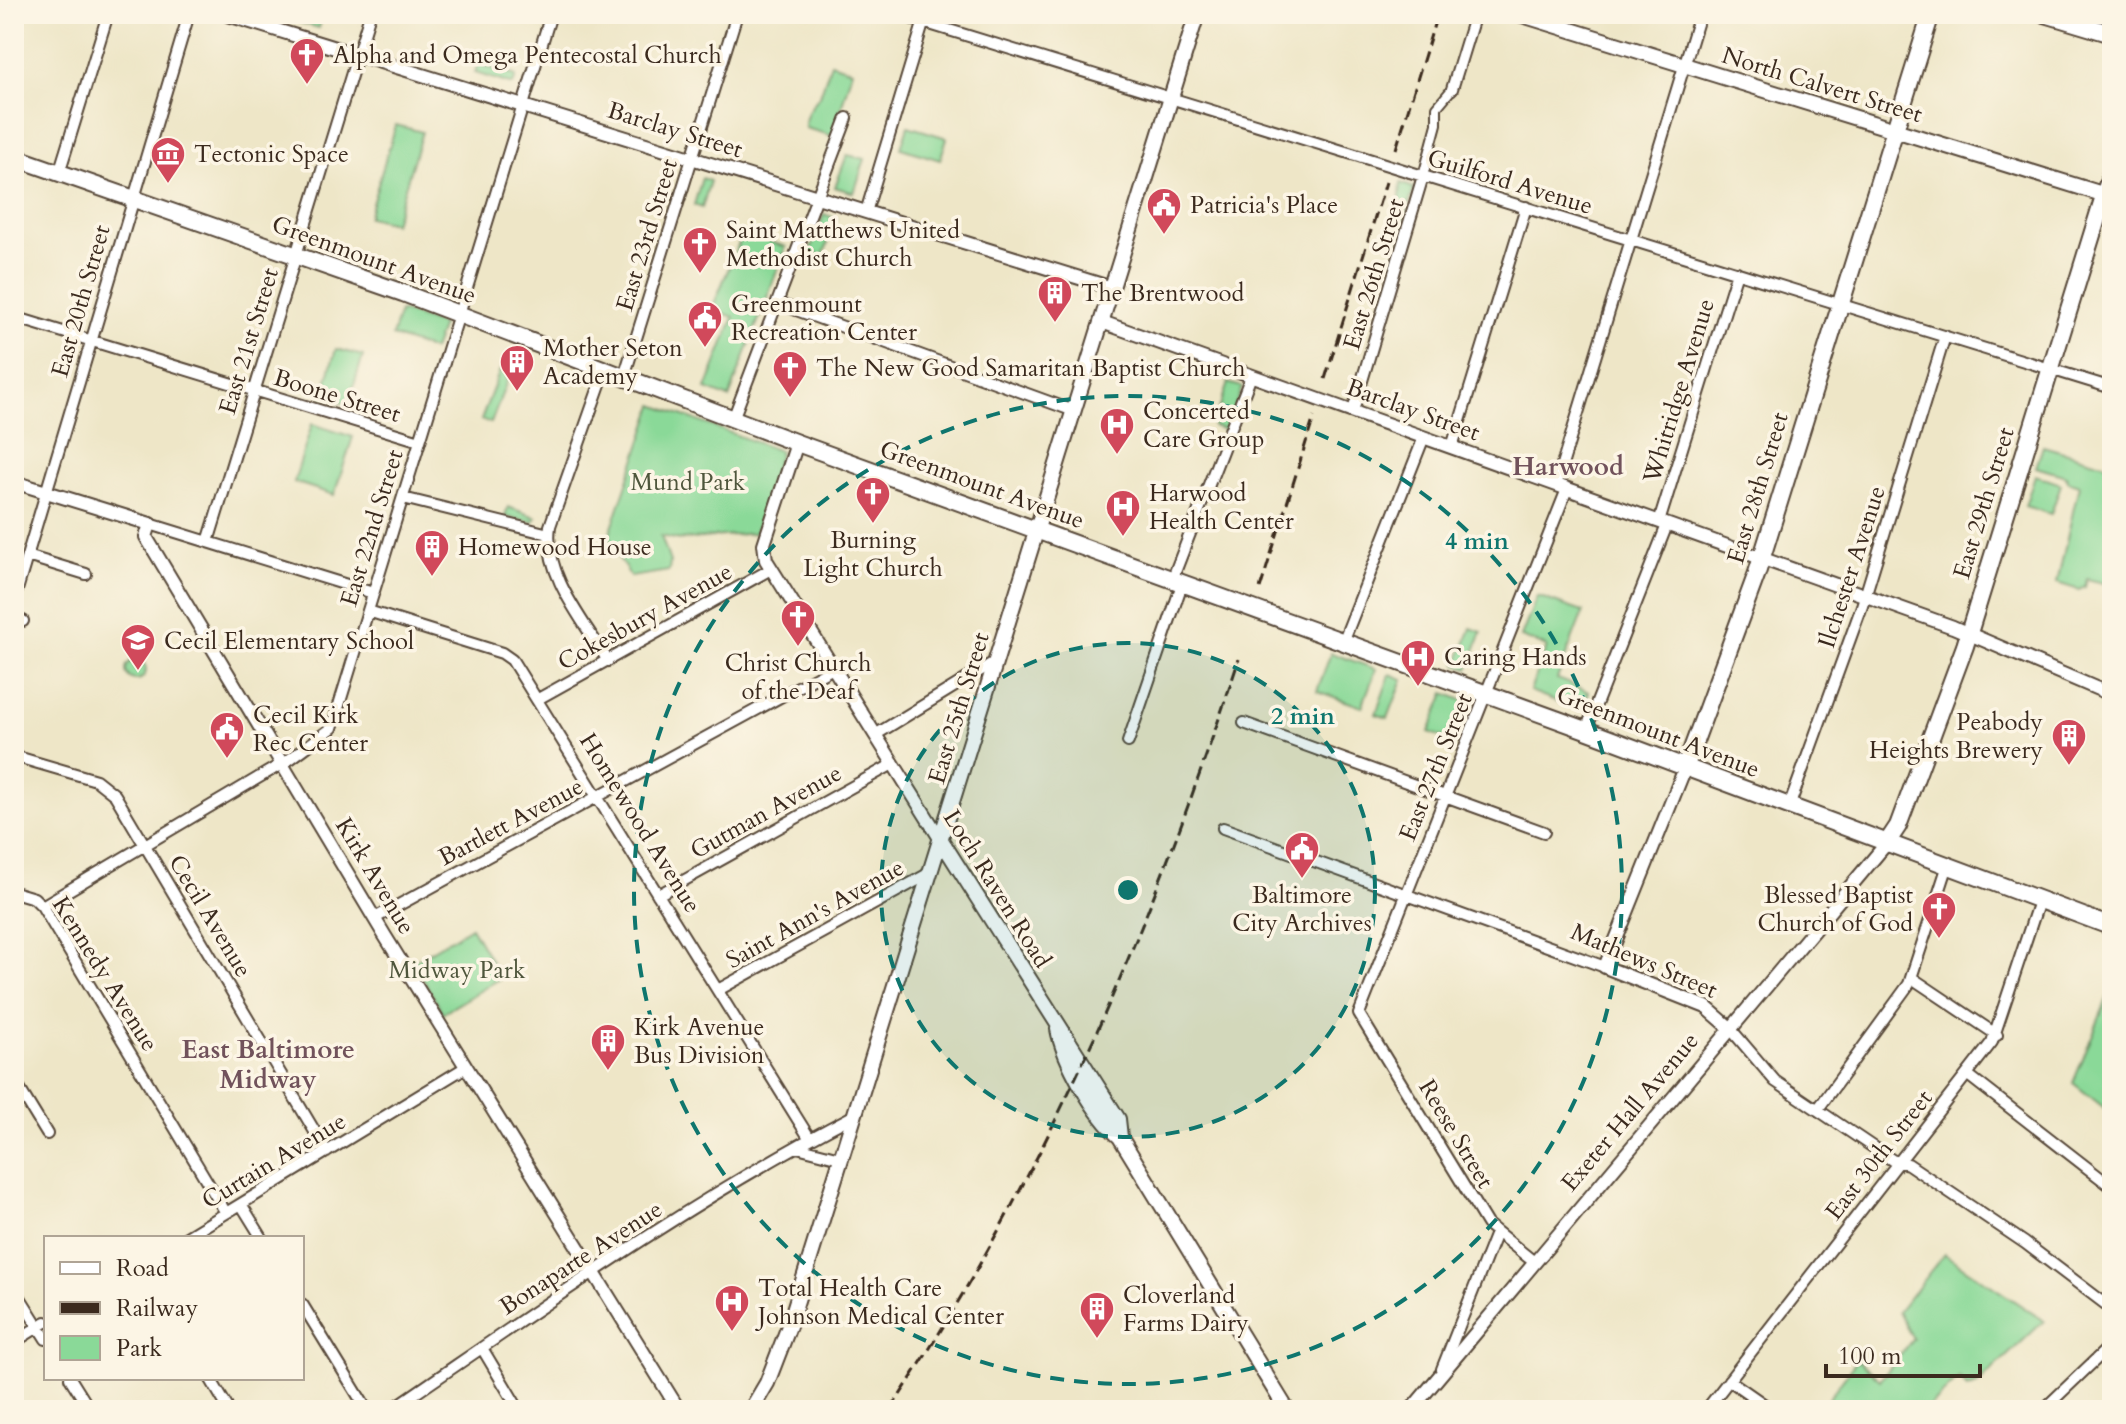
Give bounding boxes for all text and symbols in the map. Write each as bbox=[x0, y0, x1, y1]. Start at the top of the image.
church icon: Alpha and Omega Pentecostal Church bbox=[288, 36, 326, 86]
place label: Alpha and Omega Pentecostal Church bbox=[333, 39, 722, 72]
street label: North Calvert Street bbox=[1718, 39, 1927, 131]
street label: Barclay Street bbox=[603, 94, 747, 166]
museum icon: Tectonic Space bbox=[149, 135, 187, 185]
place label: Tectonic Space bbox=[194, 138, 349, 171]
street label: Guilford Avenue bbox=[1423, 141, 1597, 223]
street label: East 23rd Street bbox=[608, 154, 686, 315]
public building icon: Patricia's Place bbox=[1145, 186, 1183, 236]
place label: Patricia's Place bbox=[1190, 189, 1338, 222]
street label: East 26th Street bbox=[1335, 194, 1413, 354]
street label: Greenmount Avenue bbox=[267, 208, 481, 312]
place label: Saint Matthews United Methodist Church bbox=[726, 214, 960, 275]
street label: East 20th Street bbox=[44, 221, 119, 381]
church icon: Saint Matthews United Methodist Church bbox=[681, 225, 719, 275]
street label: East 21st Street bbox=[211, 263, 287, 418]
building icon: The Brentwood bbox=[1036, 274, 1074, 324]
place label: The Brentwood bbox=[1081, 277, 1244, 310]
place label: Greenmount Recreation Center bbox=[731, 288, 917, 349]
street label: Whitridge Avenue bbox=[1635, 295, 1723, 488]
public building icon: Greenmount Recreation Center bbox=[686, 299, 724, 349]
place label: Mother Seton Academy bbox=[543, 332, 683, 393]
building icon: Mother Seton Academy bbox=[498, 343, 536, 393]
church icon: The New Good Samaritan Baptist Church bbox=[771, 349, 809, 399]
place label: The New Good Samaritan Baptist Church bbox=[816, 352, 1245, 385]
street label: Boone Street bbox=[270, 361, 405, 431]
street label: Barclay Street bbox=[1342, 371, 1485, 450]
place label: Concerted Care Group bbox=[1143, 395, 1265, 456]
hospital icon: Concerted Care Group bbox=[1098, 406, 1136, 456]
street label: East 28th Street bbox=[1719, 408, 1797, 568]
street label: East 29th Street bbox=[1945, 423, 2023, 583]
street label: Greenmount Avenue bbox=[875, 433, 1089, 537]
street label: East 22nd Street bbox=[332, 445, 412, 610]
district label: Harwood bbox=[1512, 449, 1624, 484]
park label: Mund Park bbox=[631, 466, 746, 499]
church icon: Burning Light Church bbox=[854, 475, 892, 525]
place label: Harwood Health Center bbox=[1149, 477, 1294, 538]
street label: Ilchester Avenue bbox=[1810, 482, 1894, 652]
hospital icon: Harwood Health Center bbox=[1104, 488, 1142, 538]
place label: Burning Light Church bbox=[803, 524, 943, 585]
text: 4 min bbox=[1445, 525, 1510, 558]
building icon: Homewood House bbox=[413, 528, 451, 578]
place label: Homewood House bbox=[458, 531, 652, 564]
street label: Cokesbury Avenue bbox=[552, 555, 738, 679]
church icon: Christ Church of the Deaf bbox=[779, 598, 817, 648]
school or university icon: Cecil Elementary School bbox=[119, 622, 157, 672]
place label: Cecil Elementary School bbox=[164, 625, 414, 658]
street label: East 25th Street bbox=[920, 628, 998, 788]
hospital icon: Caring Hands bbox=[1399, 638, 1437, 688]
place label: Caring Hands bbox=[1444, 641, 1587, 674]
place label: Christ Church of the Deaf bbox=[725, 647, 871, 708]
street label: Greenmount Avenue bbox=[1552, 678, 1764, 786]
street label: East 27th Street bbox=[1391, 688, 1481, 846]
place label: Cecil Kirk Rec Center bbox=[253, 699, 368, 760]
text: 2 min bbox=[1271, 700, 1336, 733]
place label: Peabody Heights Brewery bbox=[1869, 706, 2043, 767]
public building icon: Cecil Kirk Rec Center bbox=[208, 710, 246, 760]
building icon: Peabody Heights Brewery bbox=[2050, 717, 2088, 767]
street label: Homewood Avenue bbox=[571, 727, 709, 919]
street label: Gutman Avenue bbox=[684, 757, 848, 867]
street label: Bartlett Avenue bbox=[433, 770, 589, 874]
street label: Loch Raven Road bbox=[935, 804, 1059, 975]
street label: Kirk Avenue bbox=[327, 812, 423, 940]
public building icon: Baltimore City Archives bbox=[1283, 830, 1321, 880]
street label: Cecil Avenue bbox=[160, 849, 260, 983]
street label: Saint Ann's Avenue bbox=[720, 851, 910, 977]
centre of rings bbox=[1114, 876, 1142, 904]
place label: Baltimore City Archives bbox=[1232, 879, 1372, 940]
place label: Blessed Baptist Church of God bbox=[1758, 879, 1913, 940]
street label: Kennedy Avenue bbox=[44, 890, 166, 1058]
church icon: Blessed Baptist Church of God bbox=[1920, 890, 1958, 940]
street label: Mathews Street bbox=[1566, 915, 1723, 1007]
park label: Midway Park bbox=[388, 954, 526, 987]
place label: Kirk Avenue Bus Division bbox=[634, 1011, 765, 1072]
building icon: Kirk Avenue Bus Division bbox=[589, 1022, 627, 1072]
street label: Exeter Hall Avenue bbox=[1554, 1025, 1706, 1199]
district label: East Baltimore Midway bbox=[181, 1032, 355, 1097]
street label: Reese Street bbox=[1411, 1073, 1502, 1195]
street label: East 30th Street bbox=[1818, 1083, 1941, 1227]
street label: Curtain Avenue bbox=[196, 1105, 352, 1217]
street label: Bonaparte Avenue bbox=[493, 1193, 669, 1323]
legend bbox=[44, 1236, 304, 1380]
text: Road bbox=[116, 1252, 169, 1285]
place label: Total Health Care Johnson Medical Center bbox=[755, 1272, 1004, 1333]
place label: Cloverland Farms Dairy bbox=[1123, 1279, 1249, 1340]
hospital icon: Total Health Care Johnson Medical Center bbox=[713, 1283, 751, 1333]
building icon: Cloverland Farms Dairy bbox=[1078, 1290, 1116, 1340]
text: Railway bbox=[116, 1292, 198, 1325]
scale bar bbox=[1826, 1328, 1980, 1378]
text: Park bbox=[116, 1332, 162, 1365]
text: 100 m bbox=[1838, 1340, 1902, 1373]

